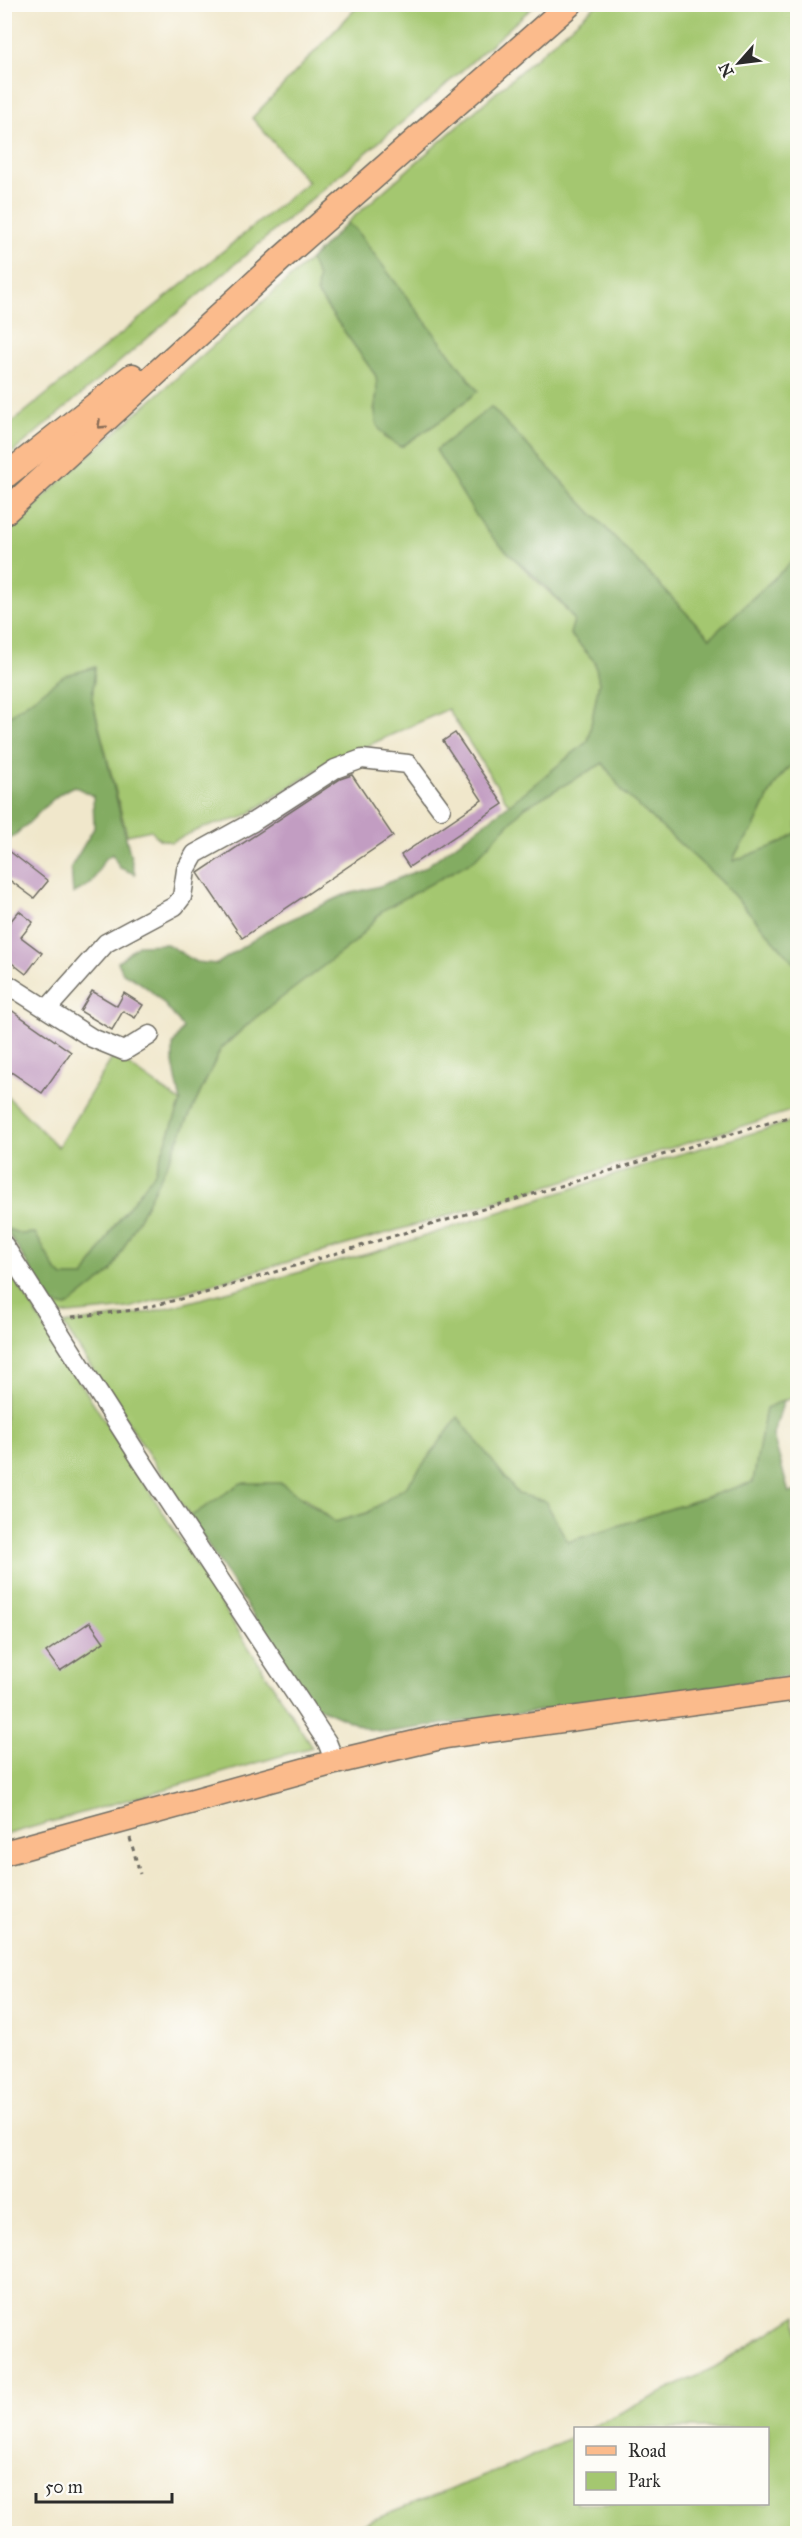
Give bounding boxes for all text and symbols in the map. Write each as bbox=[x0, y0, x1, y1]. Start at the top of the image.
north arrow bbox=[709, 33, 769, 93]
text: N bbox=[714, 59, 738, 80]
one-way arrow bbox=[97, 417, 108, 428]
legend bbox=[574, 2427, 769, 2505]
text: Road bbox=[628, 2440, 666, 2462]
scale bar bbox=[36, 2466, 172, 2504]
text: Park bbox=[628, 2470, 661, 2492]
text: 50 m bbox=[45, 2476, 83, 2498]

